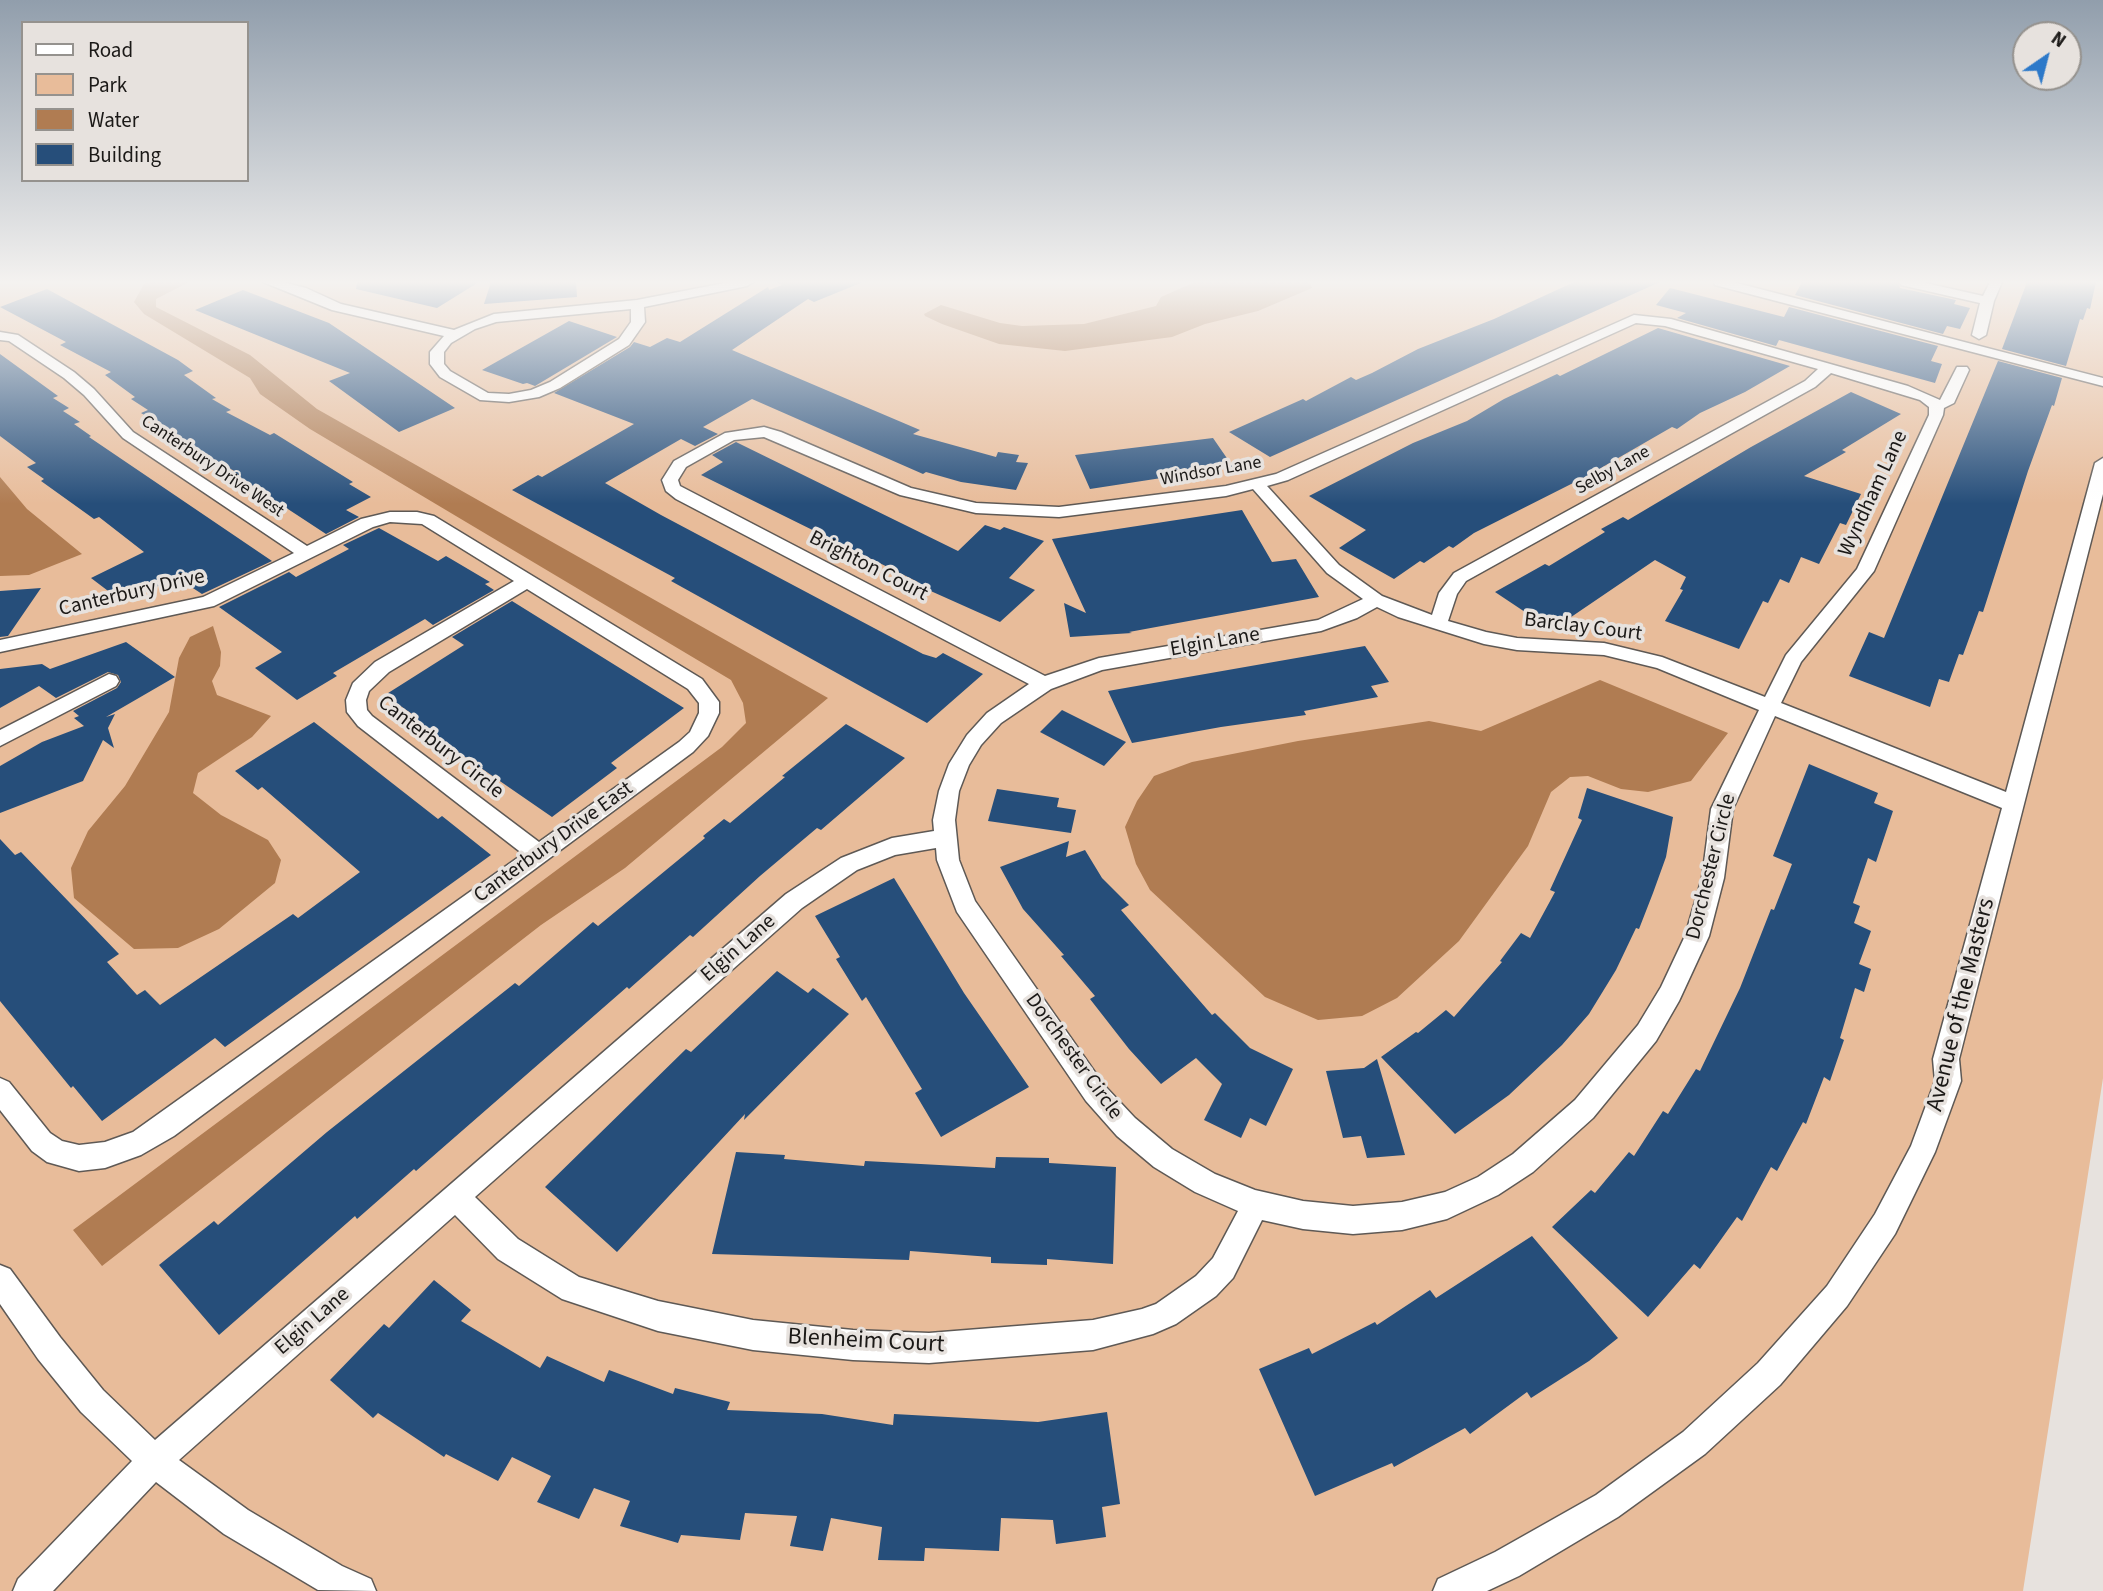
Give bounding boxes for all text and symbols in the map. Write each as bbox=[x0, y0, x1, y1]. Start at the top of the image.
legend bbox=[21, 21, 248, 182]
north arrow bbox=[2012, 21, 2082, 91]
text: N bbox=[2045, 25, 2071, 55]
text: Road bbox=[88, 35, 133, 65]
text: Park bbox=[88, 70, 127, 100]
text: Water bbox=[88, 105, 139, 135]
text: Building bbox=[88, 140, 161, 170]
street label: Canterbury Drive West bbox=[136, 411, 288, 523]
street label: Wyndham Lane bbox=[1834, 427, 1914, 561]
street label: Selby Lane bbox=[1572, 442, 1654, 500]
street label: Windsor Lane bbox=[1159, 452, 1263, 492]
street label: Brighton Court bbox=[804, 526, 932, 608]
street label: Canterbury Drive bbox=[57, 565, 207, 623]
street label: Barclay Court bbox=[1523, 608, 1643, 648]
street label: Elgin Lane bbox=[1168, 623, 1262, 663]
street label: Canterbury Circle bbox=[372, 691, 508, 805]
street label: Canterbury Drive East bbox=[470, 777, 638, 909]
street label: Dorchester Circle bbox=[1682, 791, 1742, 943]
street label: Avenue of the Masters bbox=[1922, 896, 2002, 1114]
street label: Elgin Lane bbox=[697, 910, 781, 988]
street label: Dorchester Circle bbox=[1019, 989, 1127, 1125]
street label: Elgin Lane bbox=[271, 1283, 355, 1361]
street label: Blenheim Court bbox=[787, 1324, 945, 1360]

